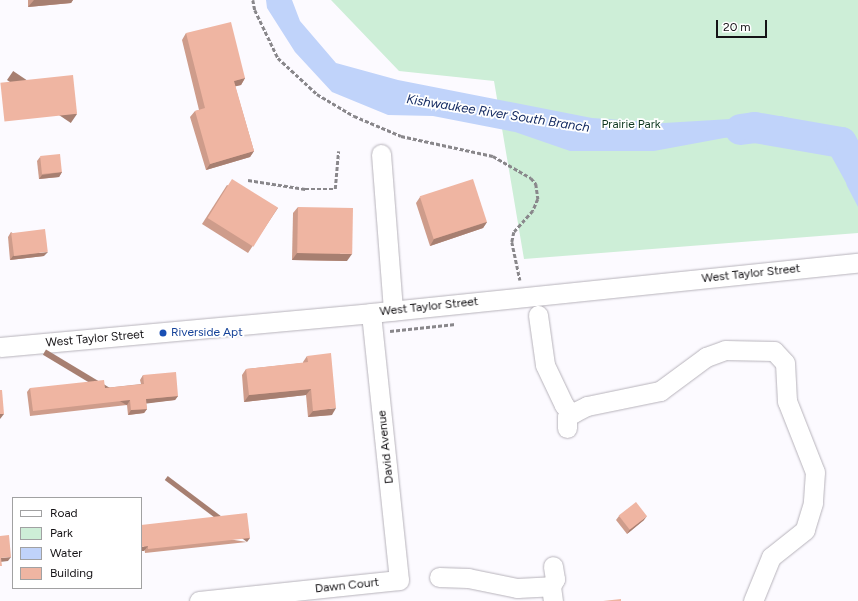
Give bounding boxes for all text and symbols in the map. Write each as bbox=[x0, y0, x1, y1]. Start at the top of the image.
scale bar bbox=[718, 12, 769, 38]
text: 20 m bbox=[723, 20, 751, 34]
water label: Kishwaukee River South Branch bbox=[405, 92, 591, 136]
park label: Prairie Park bbox=[601, 118, 661, 132]
street label: West Taylor Street bbox=[701, 262, 801, 286]
street label: West Taylor Street bbox=[379, 295, 479, 319]
place label: Riverside Apt bbox=[171, 326, 243, 340]
street label: West Taylor Street bbox=[45, 328, 145, 350]
marker: Riverside Apt bbox=[158, 328, 168, 338]
street label: David Avenue bbox=[375, 410, 397, 484]
legend bbox=[12, 497, 142, 589]
text: Road bbox=[50, 506, 78, 520]
text: Park bbox=[50, 526, 73, 540]
text: Water bbox=[50, 546, 82, 560]
text: Building bbox=[50, 566, 93, 580]
street label: Dawn Court bbox=[314, 575, 380, 597]

